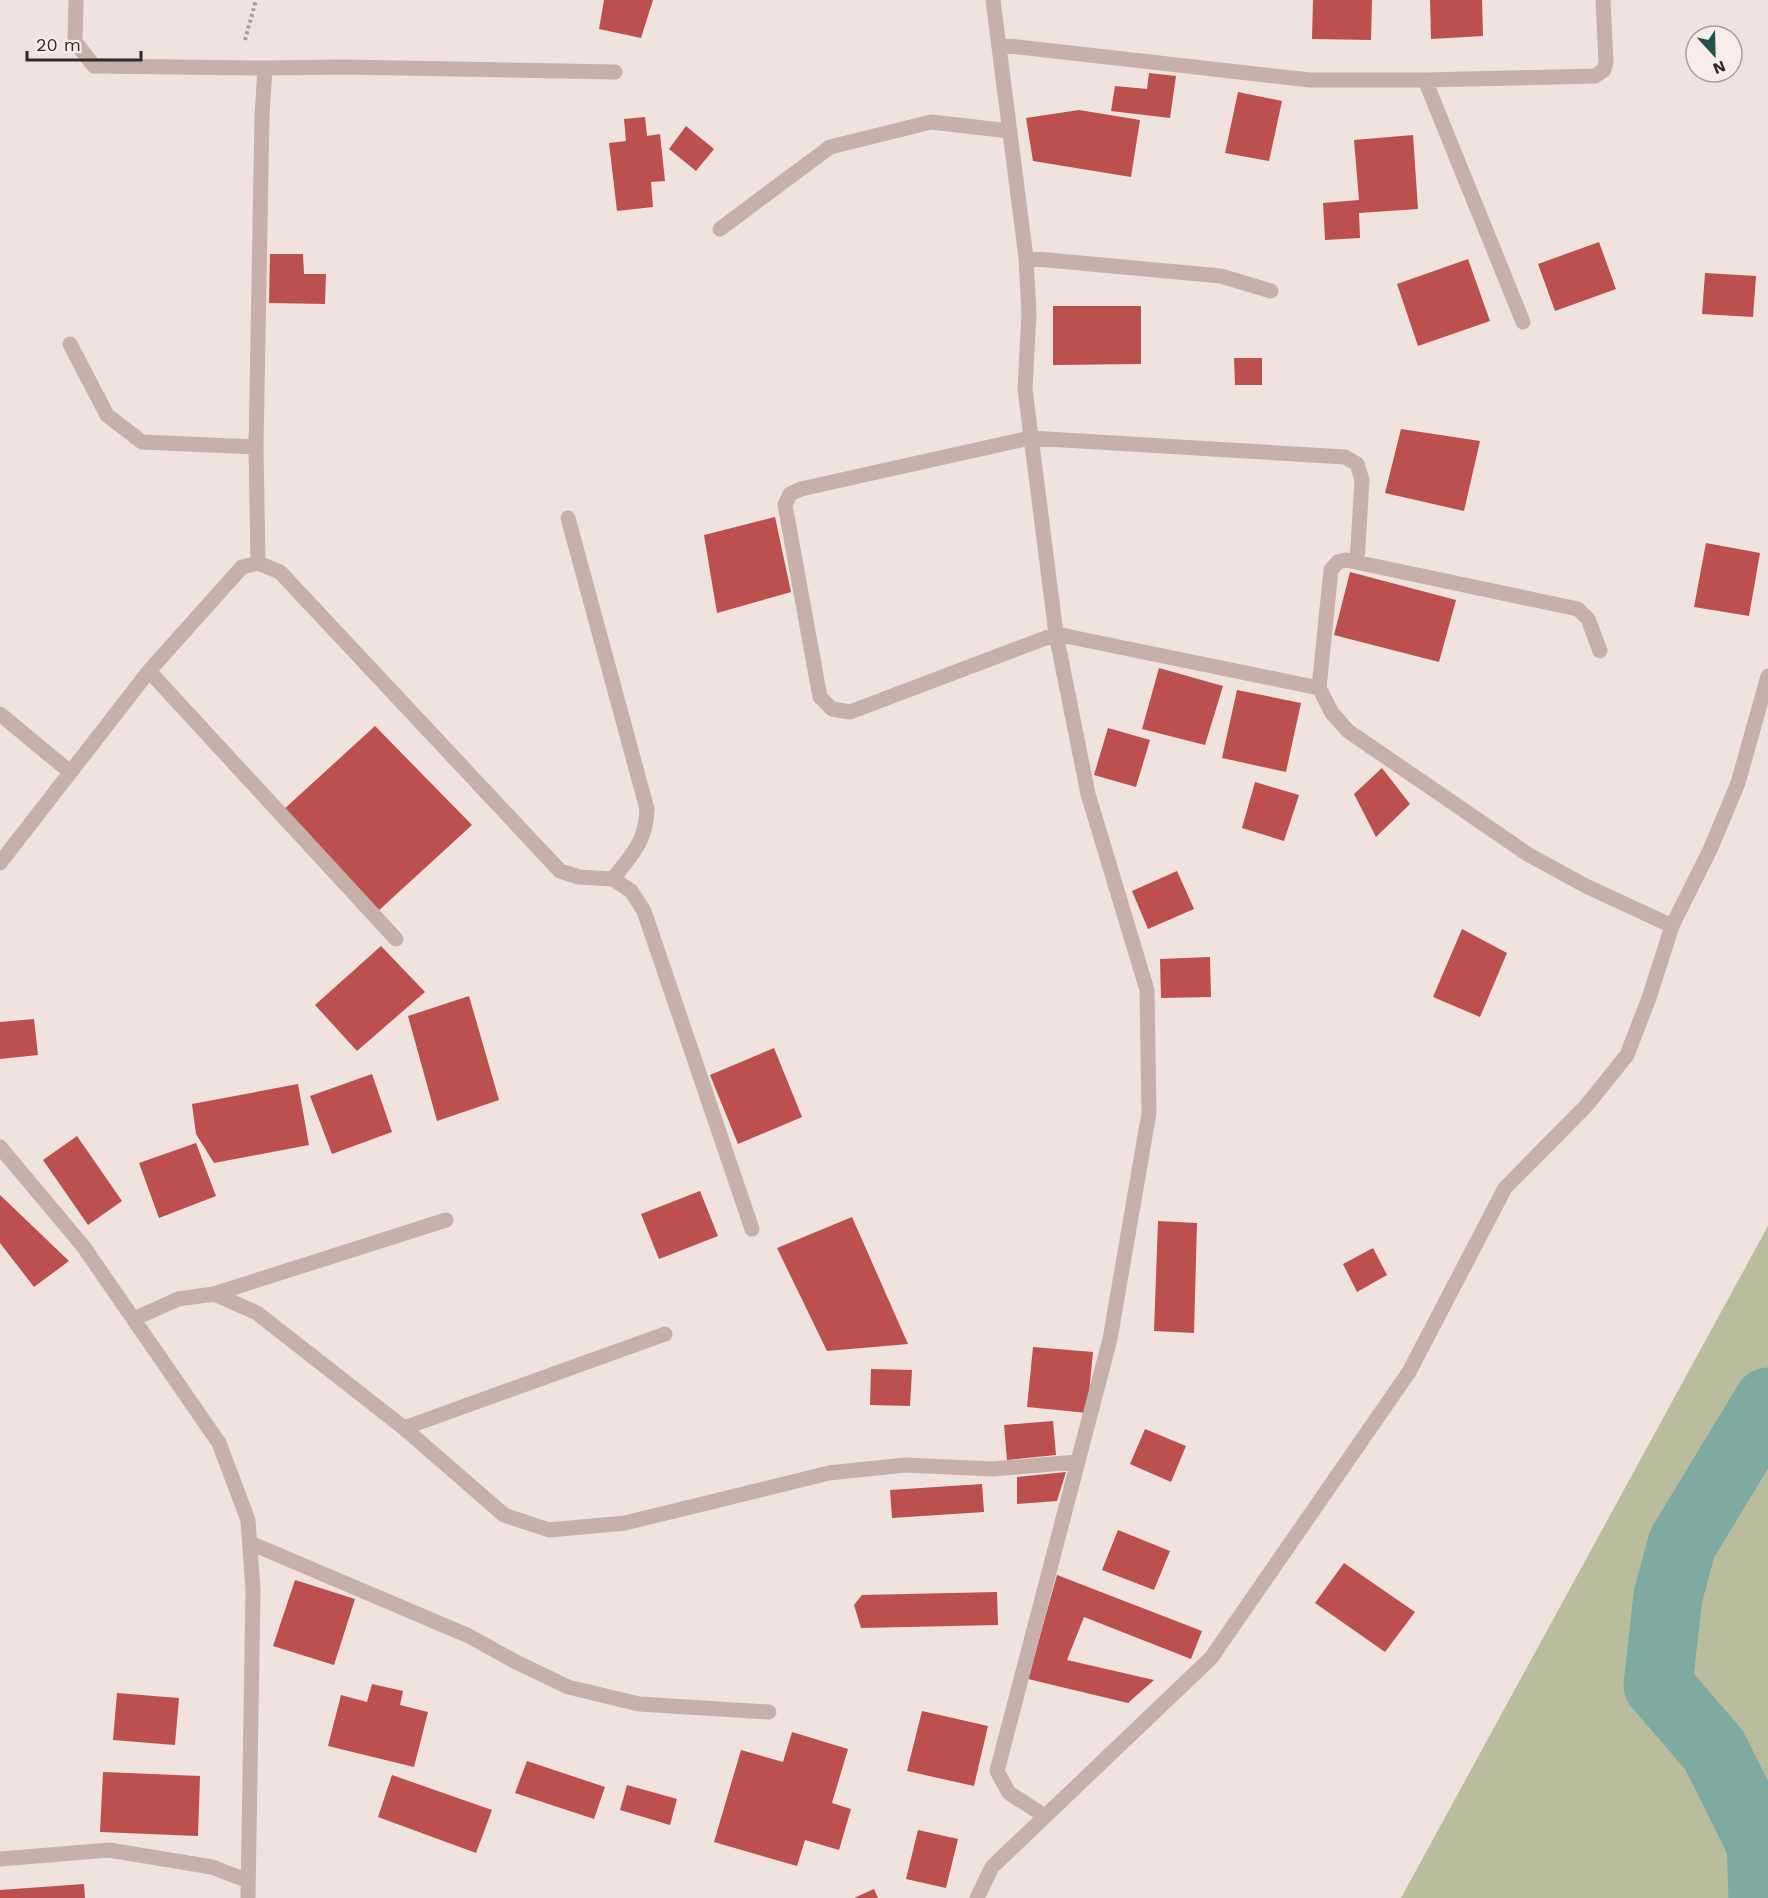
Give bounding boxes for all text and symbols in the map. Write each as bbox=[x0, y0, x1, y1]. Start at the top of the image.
scale bar bbox=[27, 24, 141, 62]
north arrow bbox=[1684, 24, 1744, 84]
text: 20 m bbox=[36, 34, 81, 55]
text: N bbox=[1710, 56, 1728, 78]

